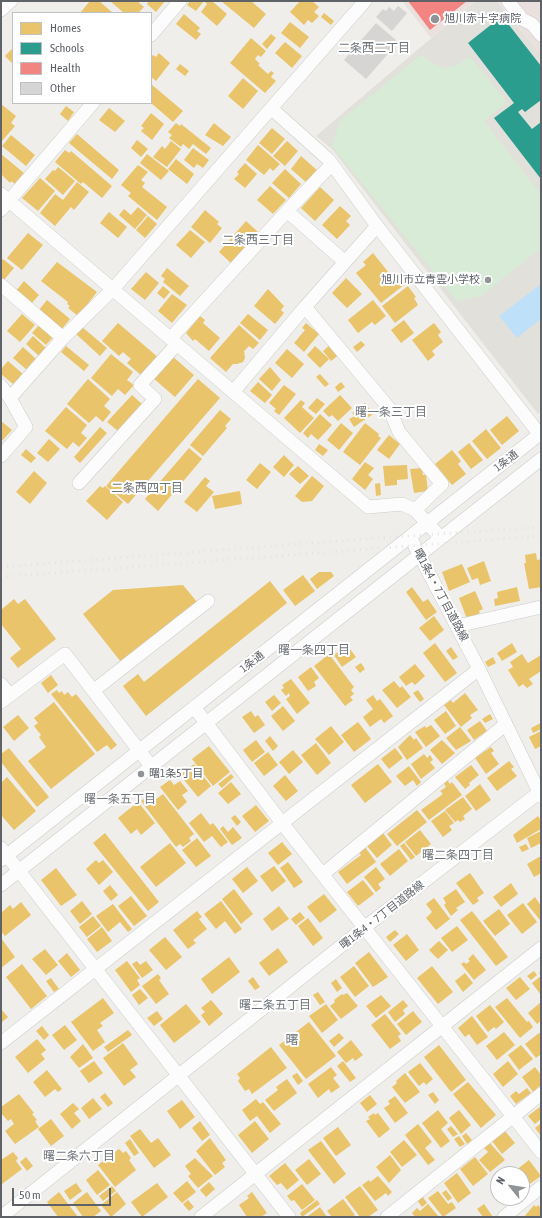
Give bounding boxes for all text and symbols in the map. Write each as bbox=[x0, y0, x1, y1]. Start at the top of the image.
legend bbox=[12, 12, 152, 104]
place label: 旭川赤十字病院 bbox=[444, 12, 521, 26]
marker: 旭川赤十字病院 bbox=[429, 13, 441, 25]
text: Homes bbox=[50, 21, 81, 35]
text: Schools bbox=[50, 41, 84, 55]
district label: 二条西二丁目 bbox=[338, 41, 410, 55]
text: Health bbox=[50, 61, 80, 75]
text: Other bbox=[50, 81, 75, 95]
district label: 二条西三丁目 bbox=[222, 233, 294, 247]
place label: 旭川市立青雲小学校 bbox=[381, 273, 480, 287]
marker: 旭川市立青雲小学校 bbox=[483, 275, 493, 285]
district label: 曙一条三丁目 bbox=[355, 405, 427, 419]
street label: 1条通 bbox=[491, 447, 521, 475]
district label: 二条西四丁目 bbox=[111, 481, 183, 495]
street label: 曙1条4・7丁目道路線 bbox=[411, 546, 471, 644]
district label: 曙一条四丁目 bbox=[278, 643, 350, 657]
street label: 1条通 bbox=[237, 648, 267, 676]
place label: 曙1条5丁目 bbox=[149, 767, 203, 781]
marker: 曙1条5丁目 bbox=[136, 769, 146, 779]
district label: 曙一条五丁目 bbox=[84, 792, 156, 806]
district label: 曙二条四丁目 bbox=[422, 848, 494, 862]
street label: 曙1条4・7丁目道路線 bbox=[337, 878, 427, 952]
district label: 曙二条五丁目 bbox=[239, 998, 311, 1012]
district label: 曙 bbox=[286, 1032, 298, 1048]
district label: 曙二条六丁目 bbox=[43, 1149, 115, 1163]
north arrow bbox=[490, 1166, 530, 1206]
text: N bbox=[494, 1175, 507, 1186]
scale bar bbox=[14, 1180, 113, 1206]
text: 50 m bbox=[19, 1188, 41, 1202]

